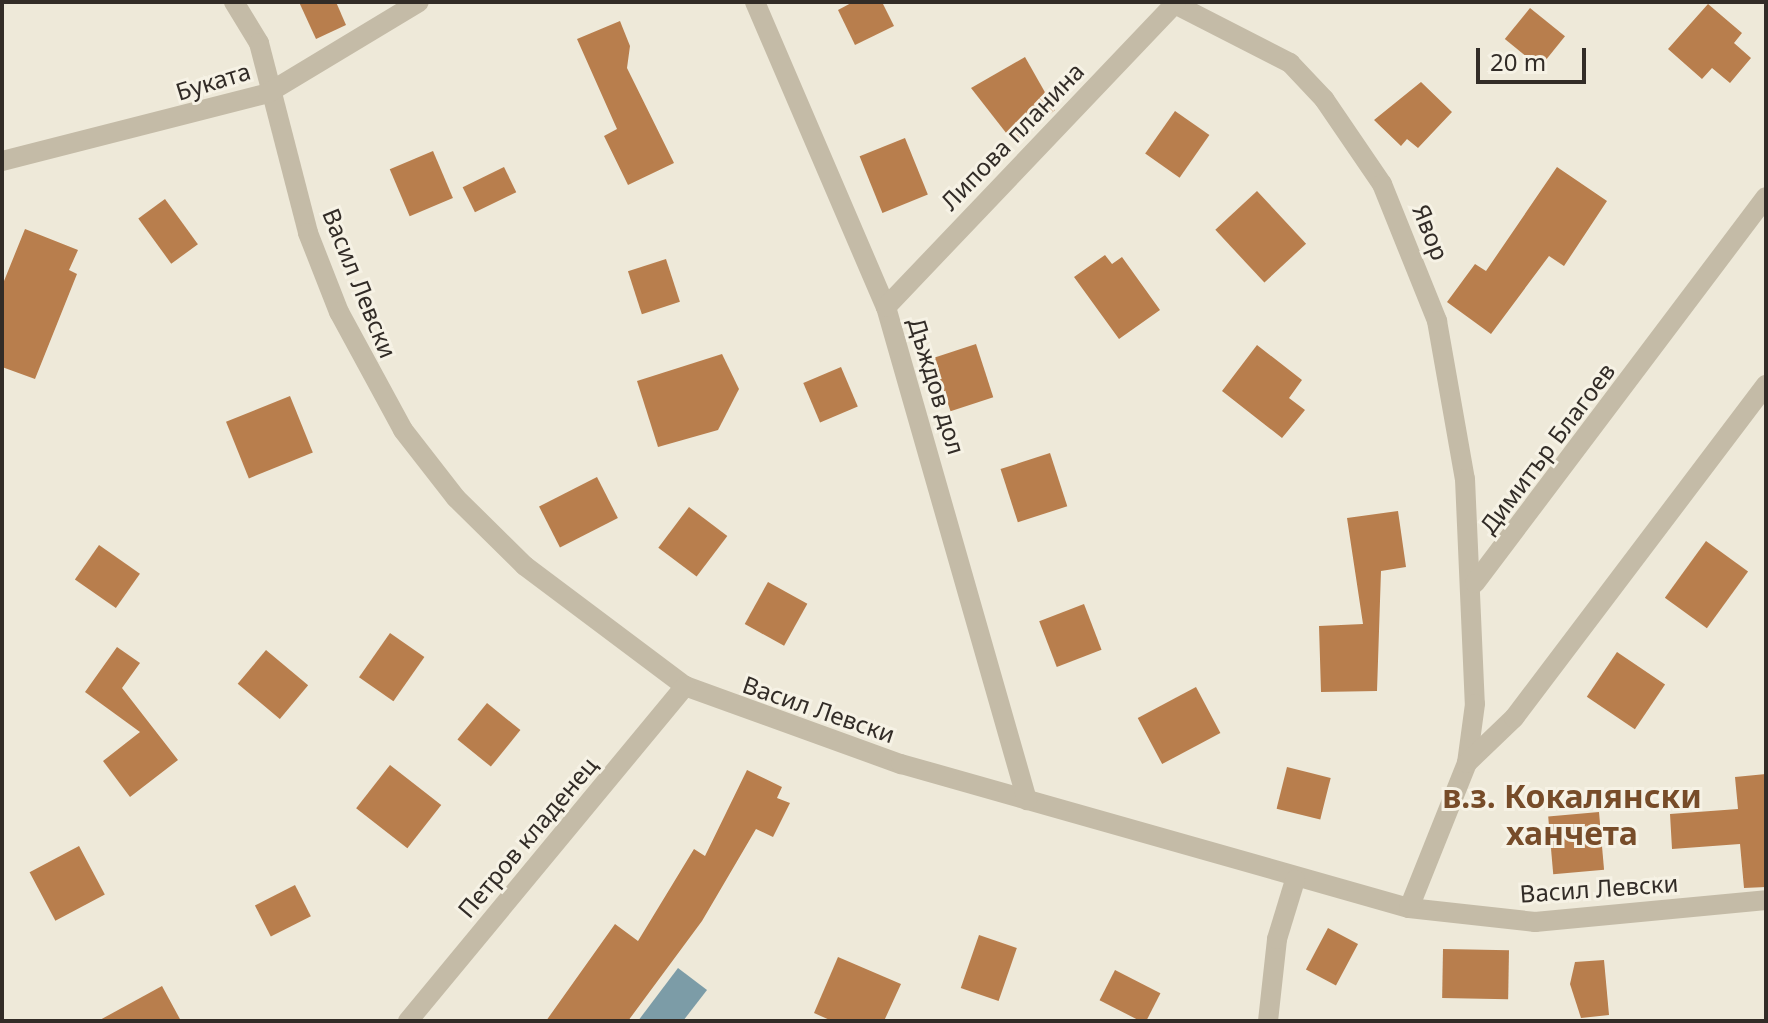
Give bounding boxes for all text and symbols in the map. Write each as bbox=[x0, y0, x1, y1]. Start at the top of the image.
scale bar bbox=[1480, 32, 1590, 82]
text: 20 m bbox=[1490, 45, 1546, 78]
street label: Буката bbox=[172, 56, 254, 106]
street label: Липова планина bbox=[935, 56, 1089, 216]
street label: Явор bbox=[1407, 200, 1455, 264]
street label: Васил Левски bbox=[317, 204, 403, 362]
street label: Дъждов дол bbox=[903, 314, 971, 458]
street label: Димитър Благоев bbox=[1473, 357, 1621, 539]
street label: Васил Левски bbox=[739, 670, 899, 748]
street label: Петров кладенец bbox=[451, 751, 603, 923]
district label: в.з. Кокалянски ханчета bbox=[1442, 778, 1702, 853]
street label: Васил Левски bbox=[1519, 868, 1679, 908]

